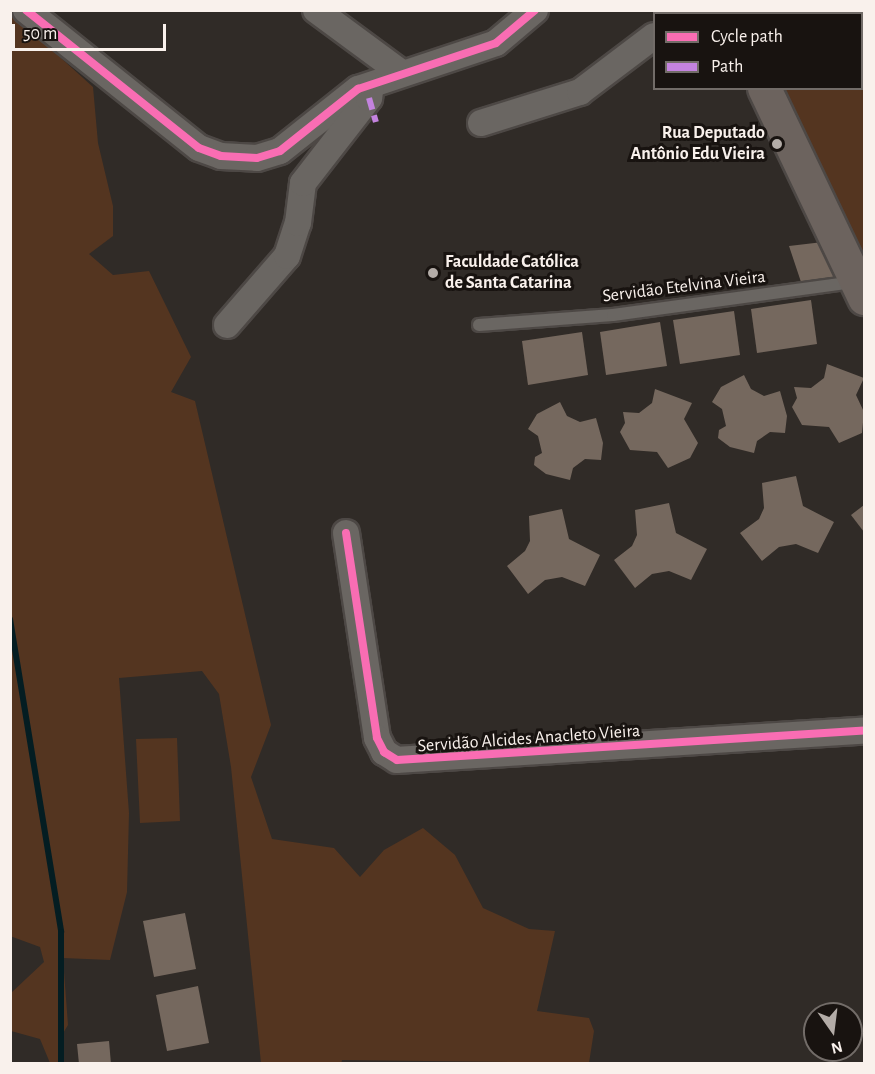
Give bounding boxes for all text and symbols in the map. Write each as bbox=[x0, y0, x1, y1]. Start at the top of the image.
scale bar bbox=[15, 12, 170, 50]
legend bbox=[653, 12, 863, 90]
text: 50 m bbox=[23, 25, 57, 43]
text: Cycle path bbox=[711, 28, 783, 46]
text: Path bbox=[711, 58, 743, 76]
place label: Rua Deputado Antônio Edu Vieira bbox=[631, 123, 765, 166]
marker: Rua Deputado Antônio Edu Vieira bbox=[770, 137, 784, 151]
place label: Faculdade Católica de Santa Catarina bbox=[445, 252, 579, 294]
marker: Faculdade Católica de Santa Catarina bbox=[426, 266, 440, 280]
street label: Servidão Etelvina Vieira bbox=[601, 266, 767, 308]
street label: Servidão Alcides Anacleto Vieira bbox=[417, 720, 641, 758]
north arrow bbox=[803, 1002, 863, 1062]
text: N bbox=[830, 1038, 844, 1057]

